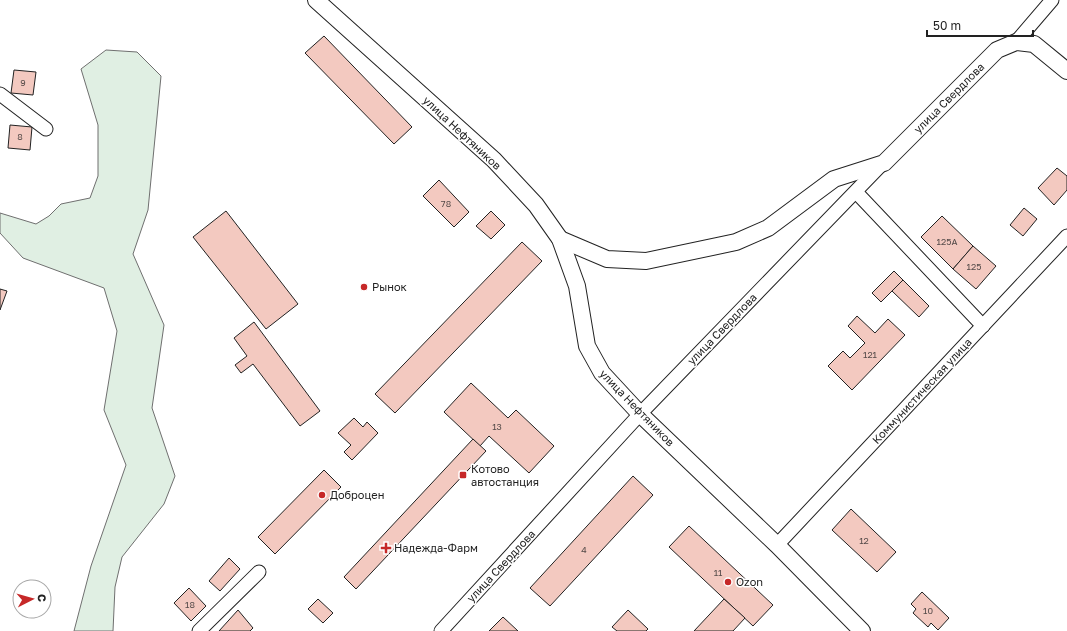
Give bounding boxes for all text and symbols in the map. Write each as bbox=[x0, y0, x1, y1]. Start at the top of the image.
scale bar bbox=[927, 12, 1033, 38]
text: 50 m bbox=[933, 18, 961, 33]
street label: улица Свердлова bbox=[911, 60, 986, 135]
house number: 9 bbox=[20, 77, 26, 88]
street label: улица Нефтяников bbox=[421, 93, 504, 172]
house number: 8 bbox=[17, 131, 23, 142]
house number: 78 bbox=[441, 198, 451, 209]
house number: 125А bbox=[937, 236, 957, 247]
house number: 125 bbox=[967, 261, 981, 272]
place label: Рынок bbox=[372, 280, 408, 293]
marker: Рынок bbox=[359, 282, 369, 292]
street label: улица Свердлова bbox=[684, 290, 759, 367]
street label: Коммунистическая улица bbox=[869, 335, 974, 446]
house number: 121 bbox=[863, 349, 878, 360]
street label: улица Нефтяников bbox=[597, 367, 677, 449]
house number: 13 bbox=[492, 421, 502, 432]
place label: Котово автостанция bbox=[471, 462, 539, 488]
marker: Котово автостанция bbox=[458, 470, 468, 480]
place label: Доброцен bbox=[330, 488, 384, 501]
marker: Доброцен bbox=[317, 490, 327, 500]
street label: улица Свердлова bbox=[464, 527, 537, 604]
house number: 12 bbox=[859, 535, 869, 546]
place label: Надежда-Фарм bbox=[394, 541, 478, 554]
marker: Надежда-Фарм bbox=[381, 543, 391, 553]
house number: 4 bbox=[581, 544, 587, 555]
house number: 11 bbox=[714, 567, 723, 578]
place label: Ozon bbox=[736, 575, 763, 588]
marker: Ozon bbox=[723, 577, 733, 587]
north arrow bbox=[12, 579, 52, 619]
text: С bbox=[36, 593, 49, 603]
house number: 18 bbox=[185, 599, 195, 610]
house number: 10 bbox=[923, 605, 933, 616]

